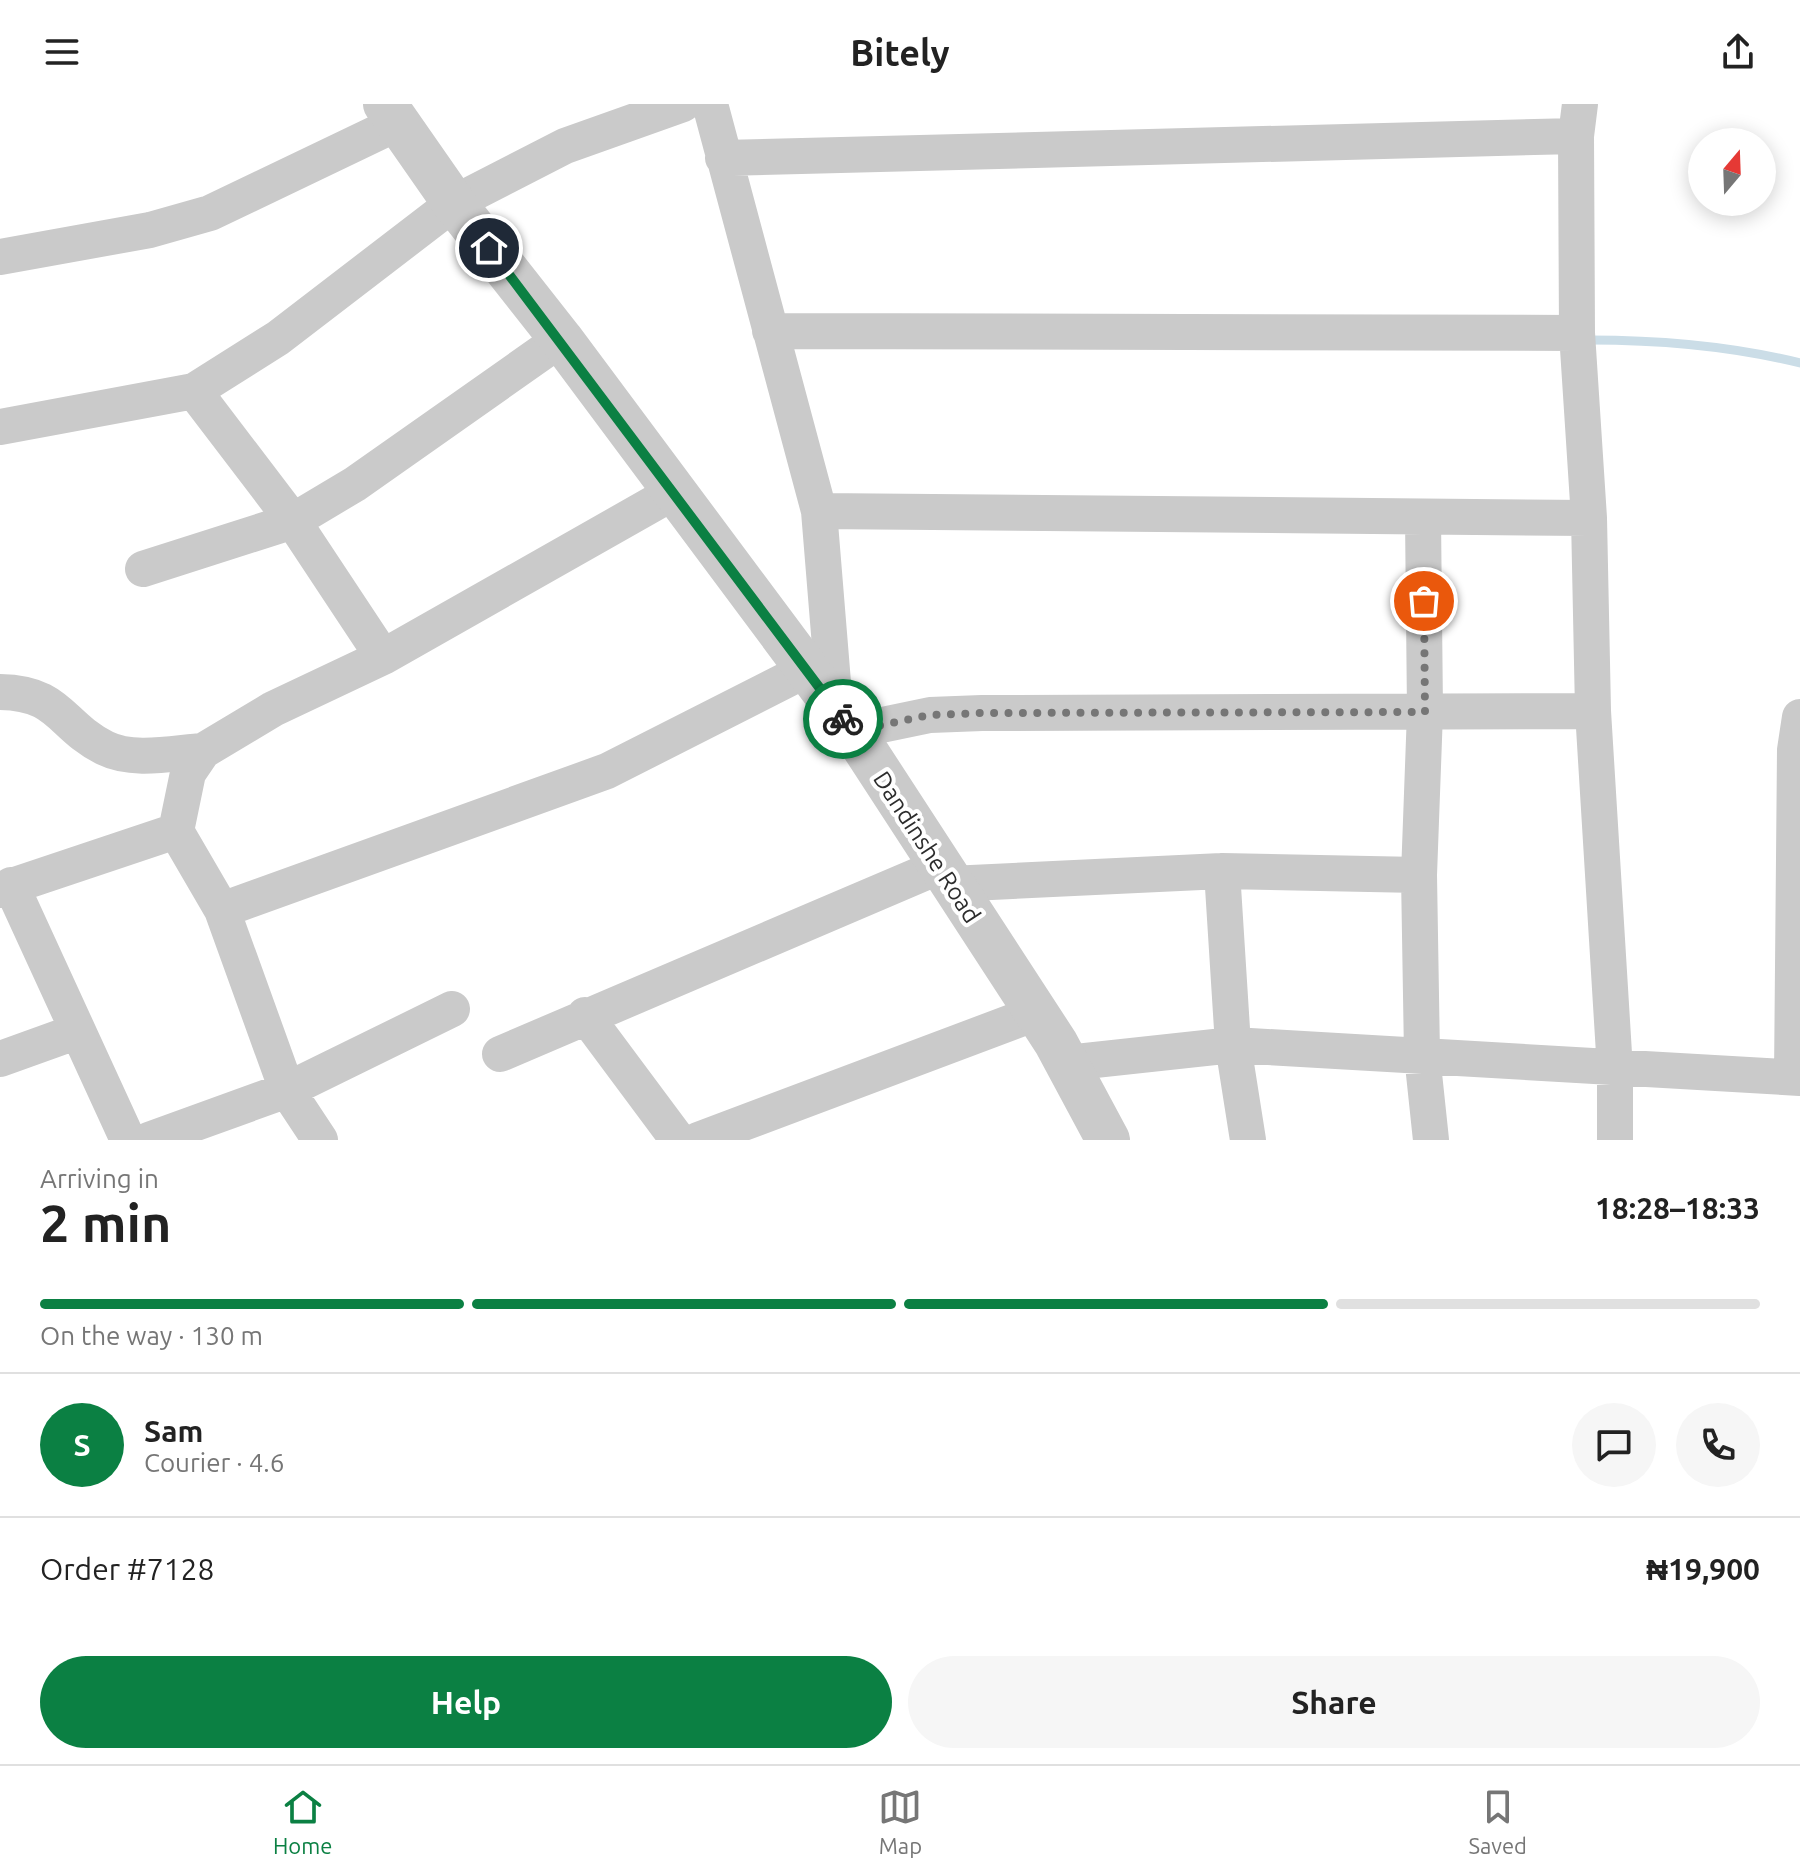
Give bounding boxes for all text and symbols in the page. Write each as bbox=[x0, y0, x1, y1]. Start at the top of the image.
icon: menu bbox=[40, 30, 84, 74]
icon: share bbox=[1716, 30, 1760, 74]
text: Bitely bbox=[850, 32, 950, 73]
north arrow bbox=[1688, 128, 1776, 216]
map controls bbox=[1688, 128, 1776, 216]
pin bbox=[455, 214, 523, 282]
icon: home bbox=[467, 226, 511, 270]
pin bbox=[1390, 567, 1458, 635]
icon: bag bbox=[1402, 579, 1446, 623]
courier bbox=[803, 679, 883, 759]
icon: bike bbox=[821, 697, 865, 741]
street label: Dandinshe Road bbox=[868, 766, 986, 928]
text: Arriving in bbox=[40, 1164, 159, 1193]
text: 18:28–18:33 bbox=[1595, 1191, 1760, 1225]
text: 2 min bbox=[40, 1194, 171, 1252]
text: On the way · 130 m bbox=[40, 1321, 263, 1350]
button: chat bbox=[1572, 1403, 1656, 1487]
button: phone bbox=[1676, 1403, 1760, 1487]
text: Sam bbox=[144, 1414, 203, 1448]
text: S bbox=[73, 1428, 91, 1462]
text: Courier · 4.6 bbox=[144, 1448, 284, 1477]
text: Order #7128 bbox=[40, 1552, 214, 1586]
text: ₦19,900 bbox=[1646, 1552, 1760, 1586]
button: Help bbox=[40, 1656, 892, 1748]
button: Share bbox=[908, 1656, 1760, 1748]
tab: Home bbox=[273, 1785, 332, 1858]
tab: Map bbox=[878, 1785, 922, 1858]
tab: Saved bbox=[1468, 1785, 1527, 1858]

